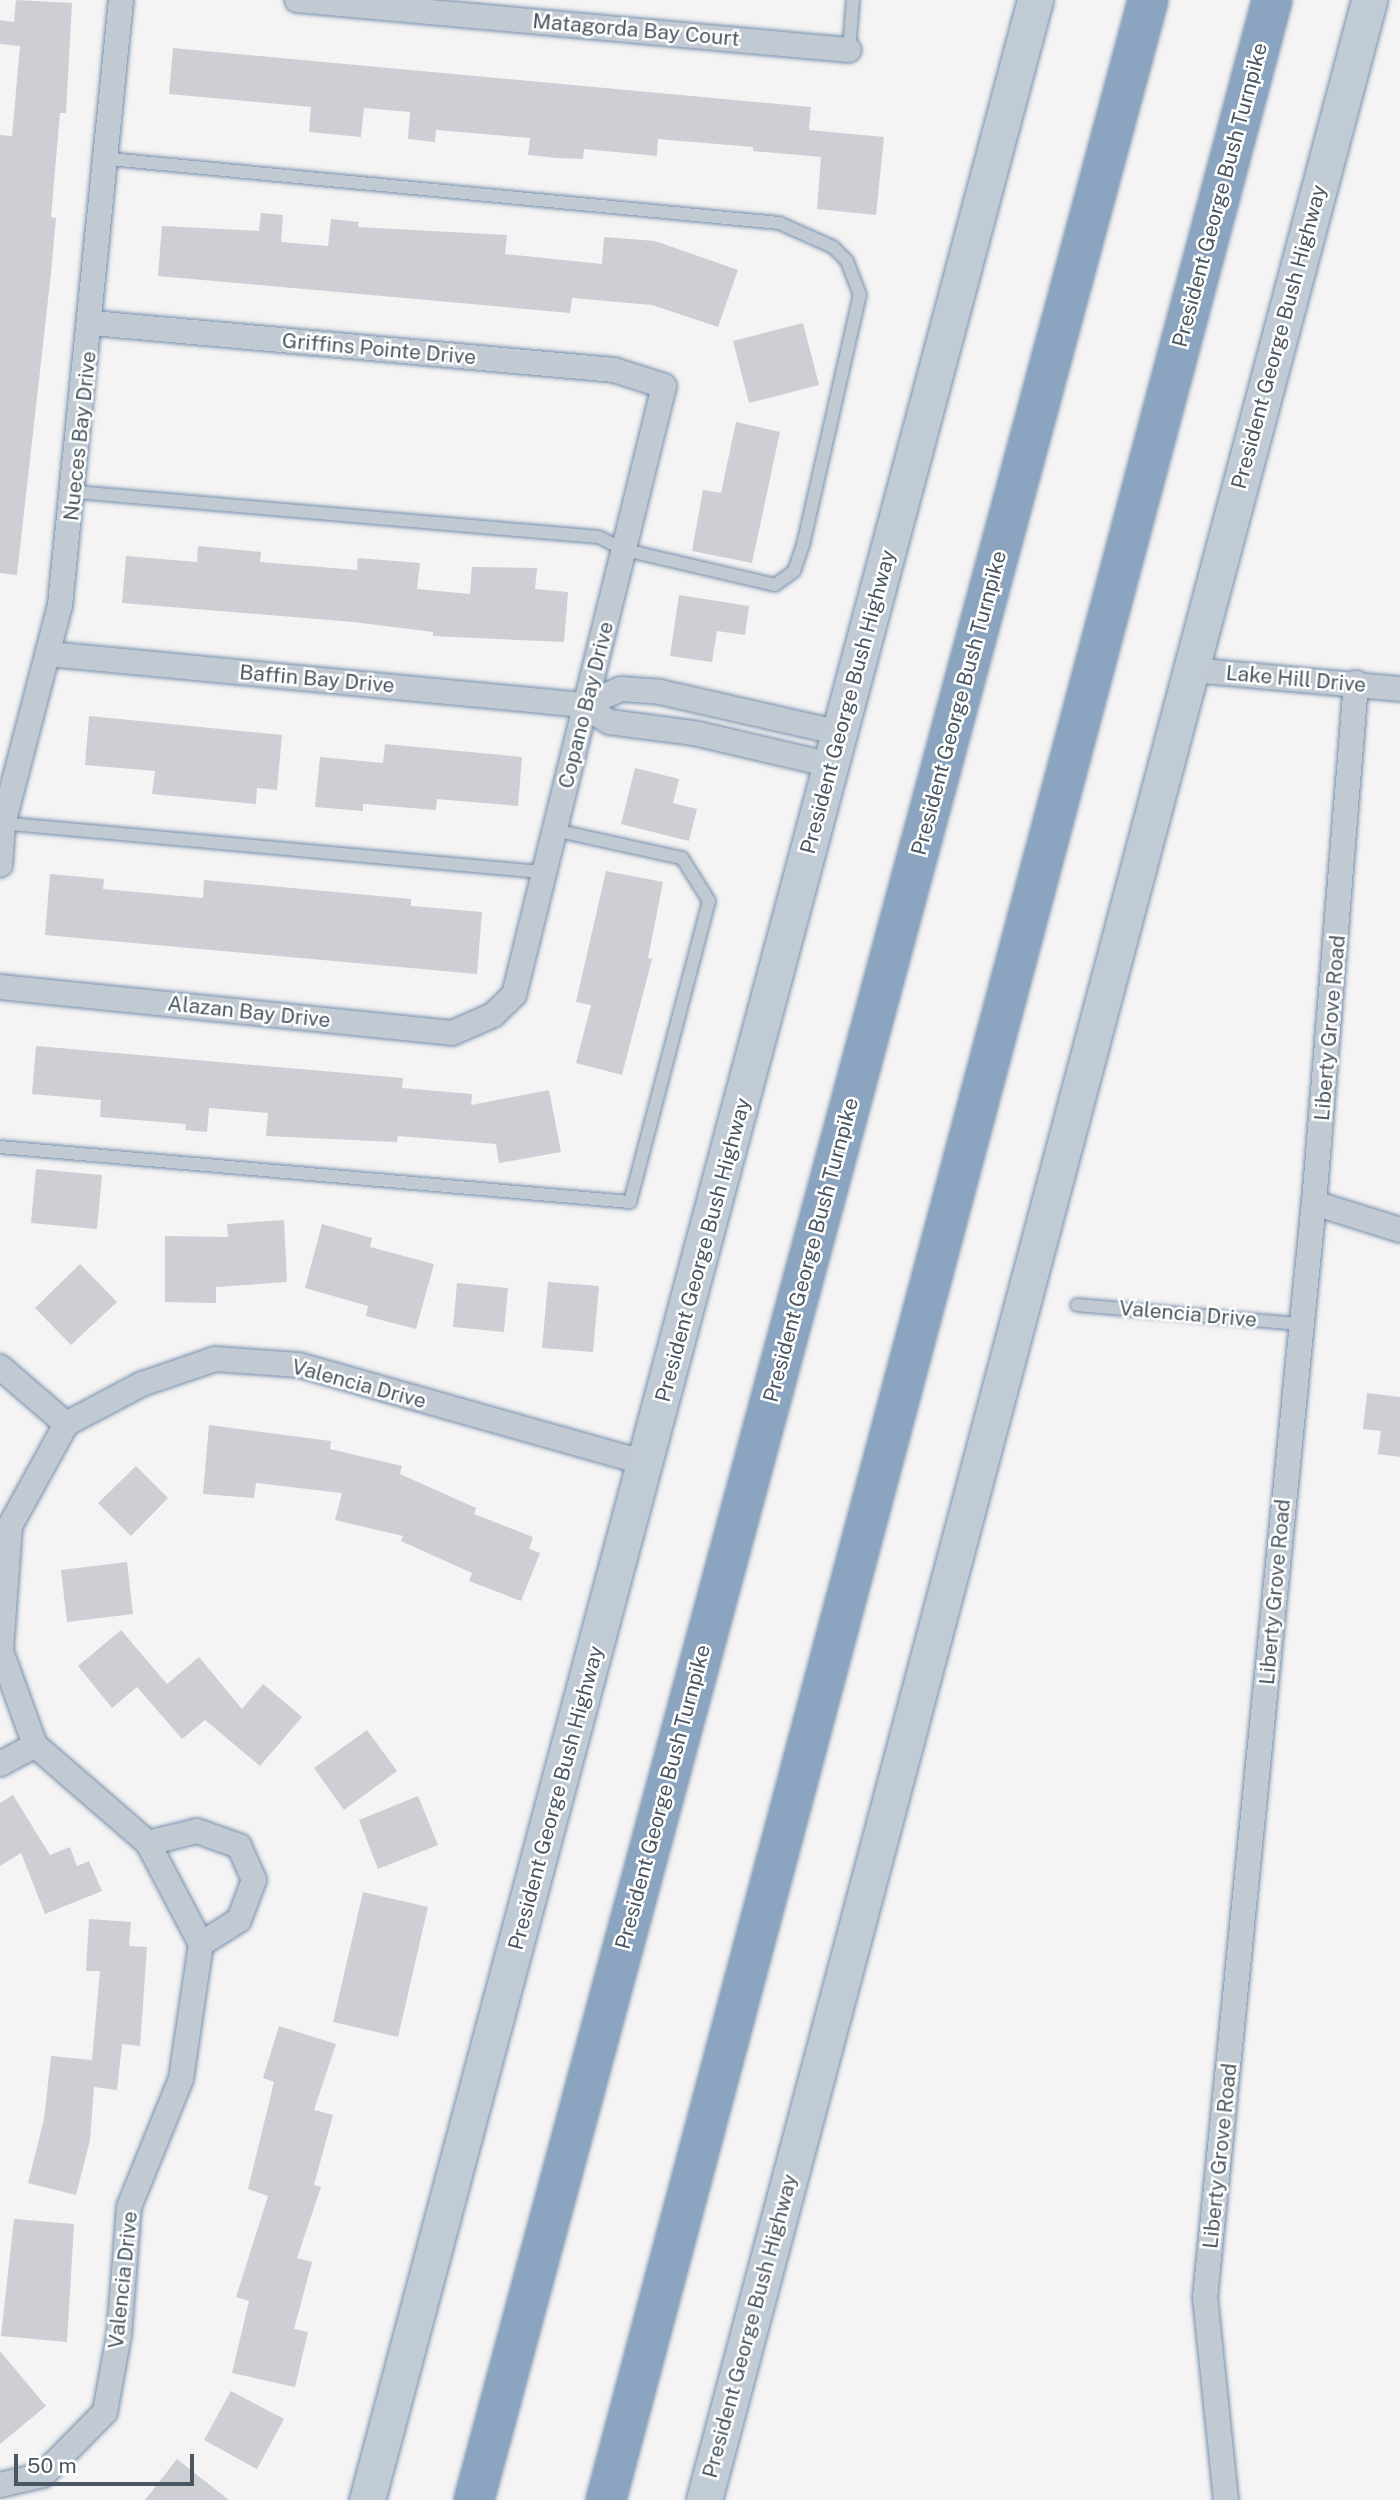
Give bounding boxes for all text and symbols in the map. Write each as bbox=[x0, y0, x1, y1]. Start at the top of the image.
street label: Matagorda Bay Court bbox=[531, 8, 741, 52]
street label: President George Bush Turnpike bbox=[1167, 40, 1273, 350]
street label: President George Bush Highway bbox=[1226, 182, 1332, 492]
street label: Griffins Pointe Drive bbox=[281, 328, 477, 370]
street label: Nueces Bay Drive bbox=[59, 350, 101, 522]
street label: President George Bush Highway bbox=[795, 547, 901, 857]
street label: President George Bush Turnpike bbox=[906, 548, 1012, 858]
street label: Copano Bay Drive bbox=[553, 619, 619, 791]
street label: Baffin Bay Drive bbox=[238, 660, 396, 698]
street label: Lake Hill Drive bbox=[1225, 660, 1367, 698]
street label: Liberty Grove Road bbox=[1309, 934, 1351, 1122]
street label: Alazan Bay Drive bbox=[166, 991, 332, 1033]
street label: President George Bush Highway bbox=[650, 1095, 756, 1405]
street label: President George Bush Turnpike bbox=[758, 1095, 864, 1405]
street label: Valencia Drive bbox=[1118, 1295, 1258, 1333]
street label: Valencia Drive bbox=[289, 1354, 429, 1414]
street label: Liberty Grove Road bbox=[1254, 1498, 1296, 1686]
street label: President George Bush Turnpike bbox=[610, 1642, 716, 1952]
street label: President George Bush Highway bbox=[503, 1643, 609, 1953]
street label: Liberty Grove Road bbox=[1198, 2062, 1242, 2250]
street label: President George Bush Highway bbox=[697, 2171, 803, 2481]
street label: Valencia Drive bbox=[103, 2210, 143, 2350]
scale bar bbox=[18, 2440, 198, 2484]
text: 50 m bbox=[27, 2453, 77, 2478]

